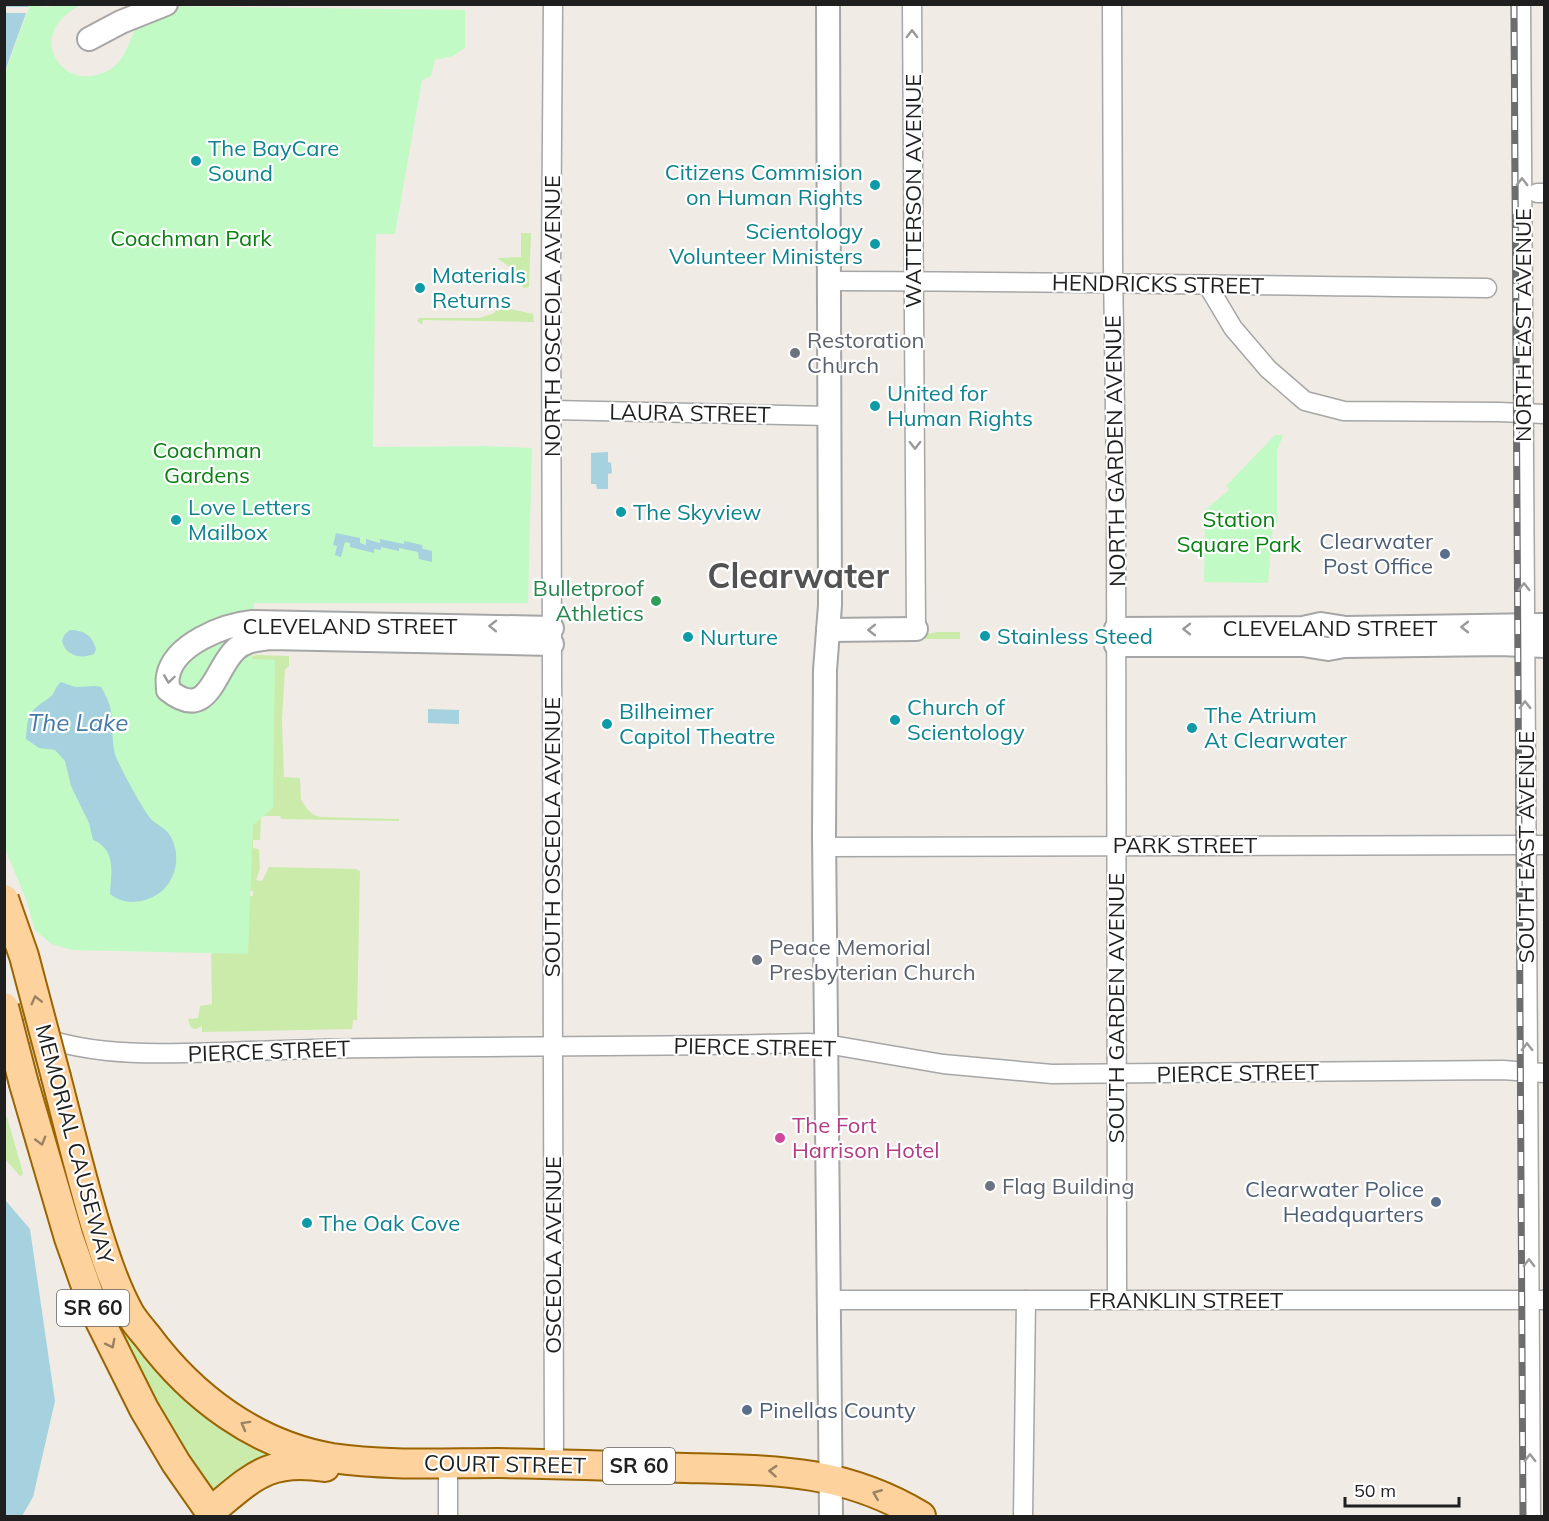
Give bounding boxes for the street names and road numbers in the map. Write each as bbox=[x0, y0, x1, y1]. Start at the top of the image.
street label: WATTERSON AVENUE bbox=[899, 74, 927, 308]
street label: NORTH OSCEOLA AVENUE bbox=[538, 175, 566, 457]
street label: NORTH EAST AVENUE bbox=[1509, 208, 1537, 442]
street label: HENDRICKS STREET bbox=[1052, 268, 1264, 300]
street label: NORTH GARDEN AVENUE bbox=[1099, 315, 1131, 587]
street label: LAURA STREET bbox=[609, 398, 771, 428]
street label: CLEVELAND STREET bbox=[242, 612, 458, 640]
street label: CLEVELAND STREET bbox=[1222, 614, 1438, 642]
street label: SOUTH OSCEOLA AVENUE bbox=[538, 697, 566, 977]
street label: SOUTH EAST AVENUE bbox=[1512, 731, 1540, 963]
street label: PARK STREET bbox=[1113, 831, 1257, 859]
street label: SOUTH GARDEN AVENUE bbox=[1102, 873, 1130, 1143]
street label: MEMORIAL CAUSEWAY bbox=[29, 1021, 121, 1268]
street label: PIERCE STREET bbox=[673, 1032, 837, 1062]
street label: PIERCE STREET bbox=[187, 1034, 351, 1068]
street label: PIERCE STREET bbox=[1156, 1058, 1320, 1088]
street label: OSCEOLA AVENUE bbox=[539, 1156, 567, 1354]
street label: FRANKLIN STREET bbox=[1089, 1286, 1283, 1314]
road number: SR 60 bbox=[57, 1290, 129, 1326]
road number: SR 60 bbox=[603, 1448, 675, 1484]
street label: COURT STREET bbox=[424, 1449, 586, 1479]

